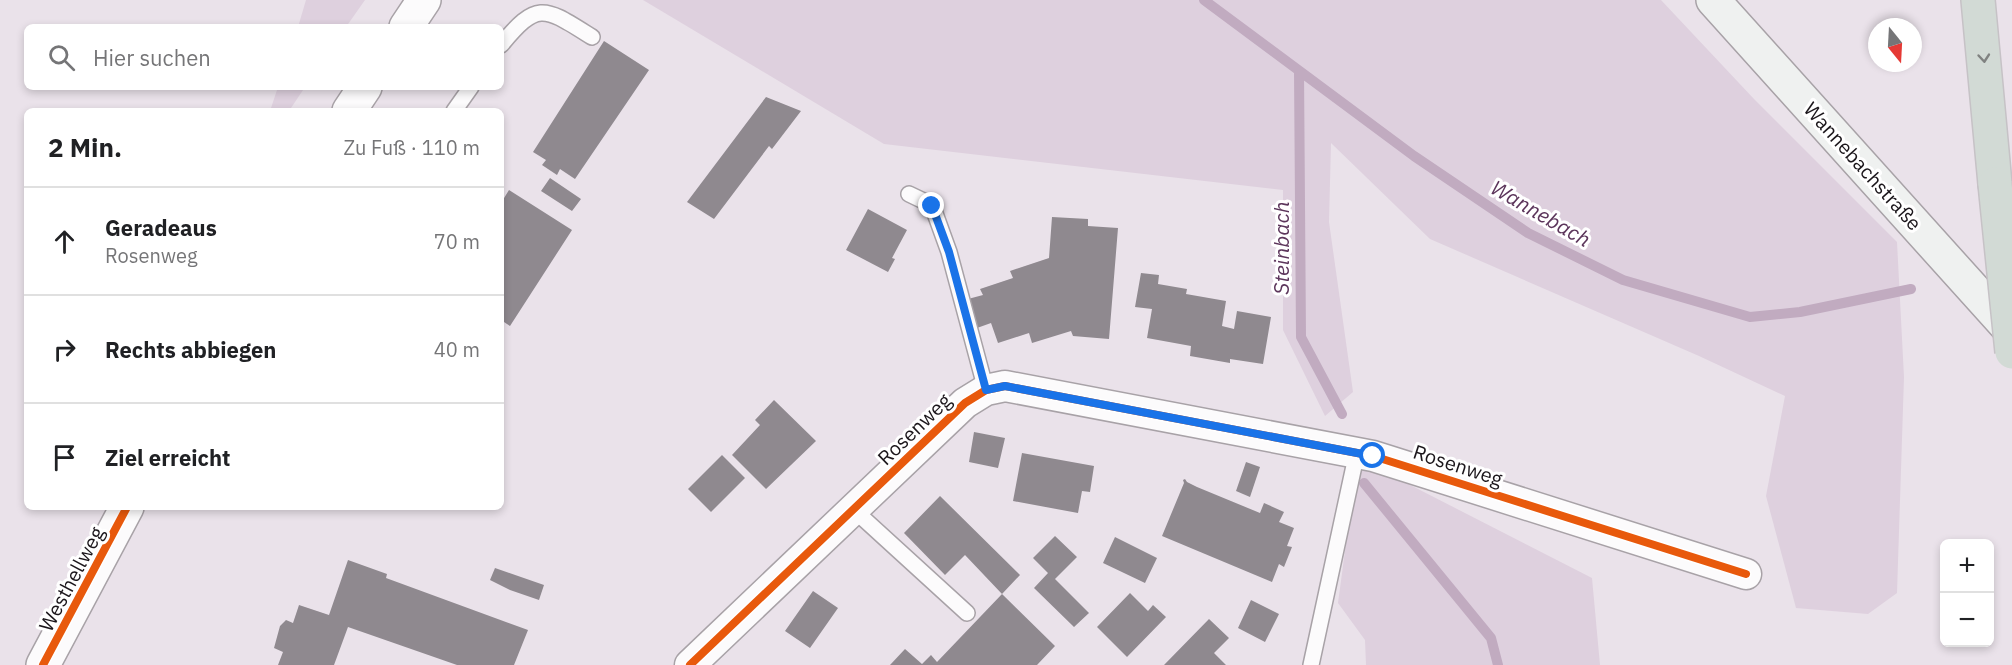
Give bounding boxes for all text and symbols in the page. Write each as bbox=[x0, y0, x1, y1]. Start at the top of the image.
north arrow bbox=[1868, 18, 1922, 72]
search box bbox=[24, 24, 504, 90]
icon: search bbox=[45, 41, 78, 74]
text: Hier suchen bbox=[93, 43, 211, 72]
one-way arrow bbox=[1977, 54, 1990, 63]
street label: Wannebachstraße bbox=[1798, 96, 1928, 236]
text: 2 Min. bbox=[48, 130, 122, 164]
text: Zu Fuß · 110 m bbox=[343, 134, 480, 161]
water label: Wannebach bbox=[1486, 173, 1596, 253]
route end bbox=[918, 192, 944, 218]
water label: Steinbach bbox=[1267, 201, 1295, 295]
text: Geradeaus bbox=[105, 213, 217, 242]
icon: ahead bbox=[48, 225, 81, 258]
text: 70 m bbox=[434, 228, 480, 255]
text: Rosenweg bbox=[105, 242, 197, 269]
icon: right bbox=[48, 333, 81, 366]
text: Rechts abbiegen bbox=[105, 335, 276, 364]
text: 40 m bbox=[434, 336, 480, 363]
street label: Rosenweg bbox=[871, 387, 957, 471]
street label: Rosenweg bbox=[1410, 438, 1507, 492]
icon: arrive bbox=[48, 441, 81, 474]
route start bbox=[1359, 442, 1385, 468]
text: Ziel erreicht bbox=[105, 443, 230, 472]
street label: Westhellweg bbox=[32, 522, 110, 636]
map controls bbox=[1940, 539, 1994, 647]
button: + bbox=[1940, 539, 1994, 593]
button: − bbox=[1940, 593, 1994, 647]

